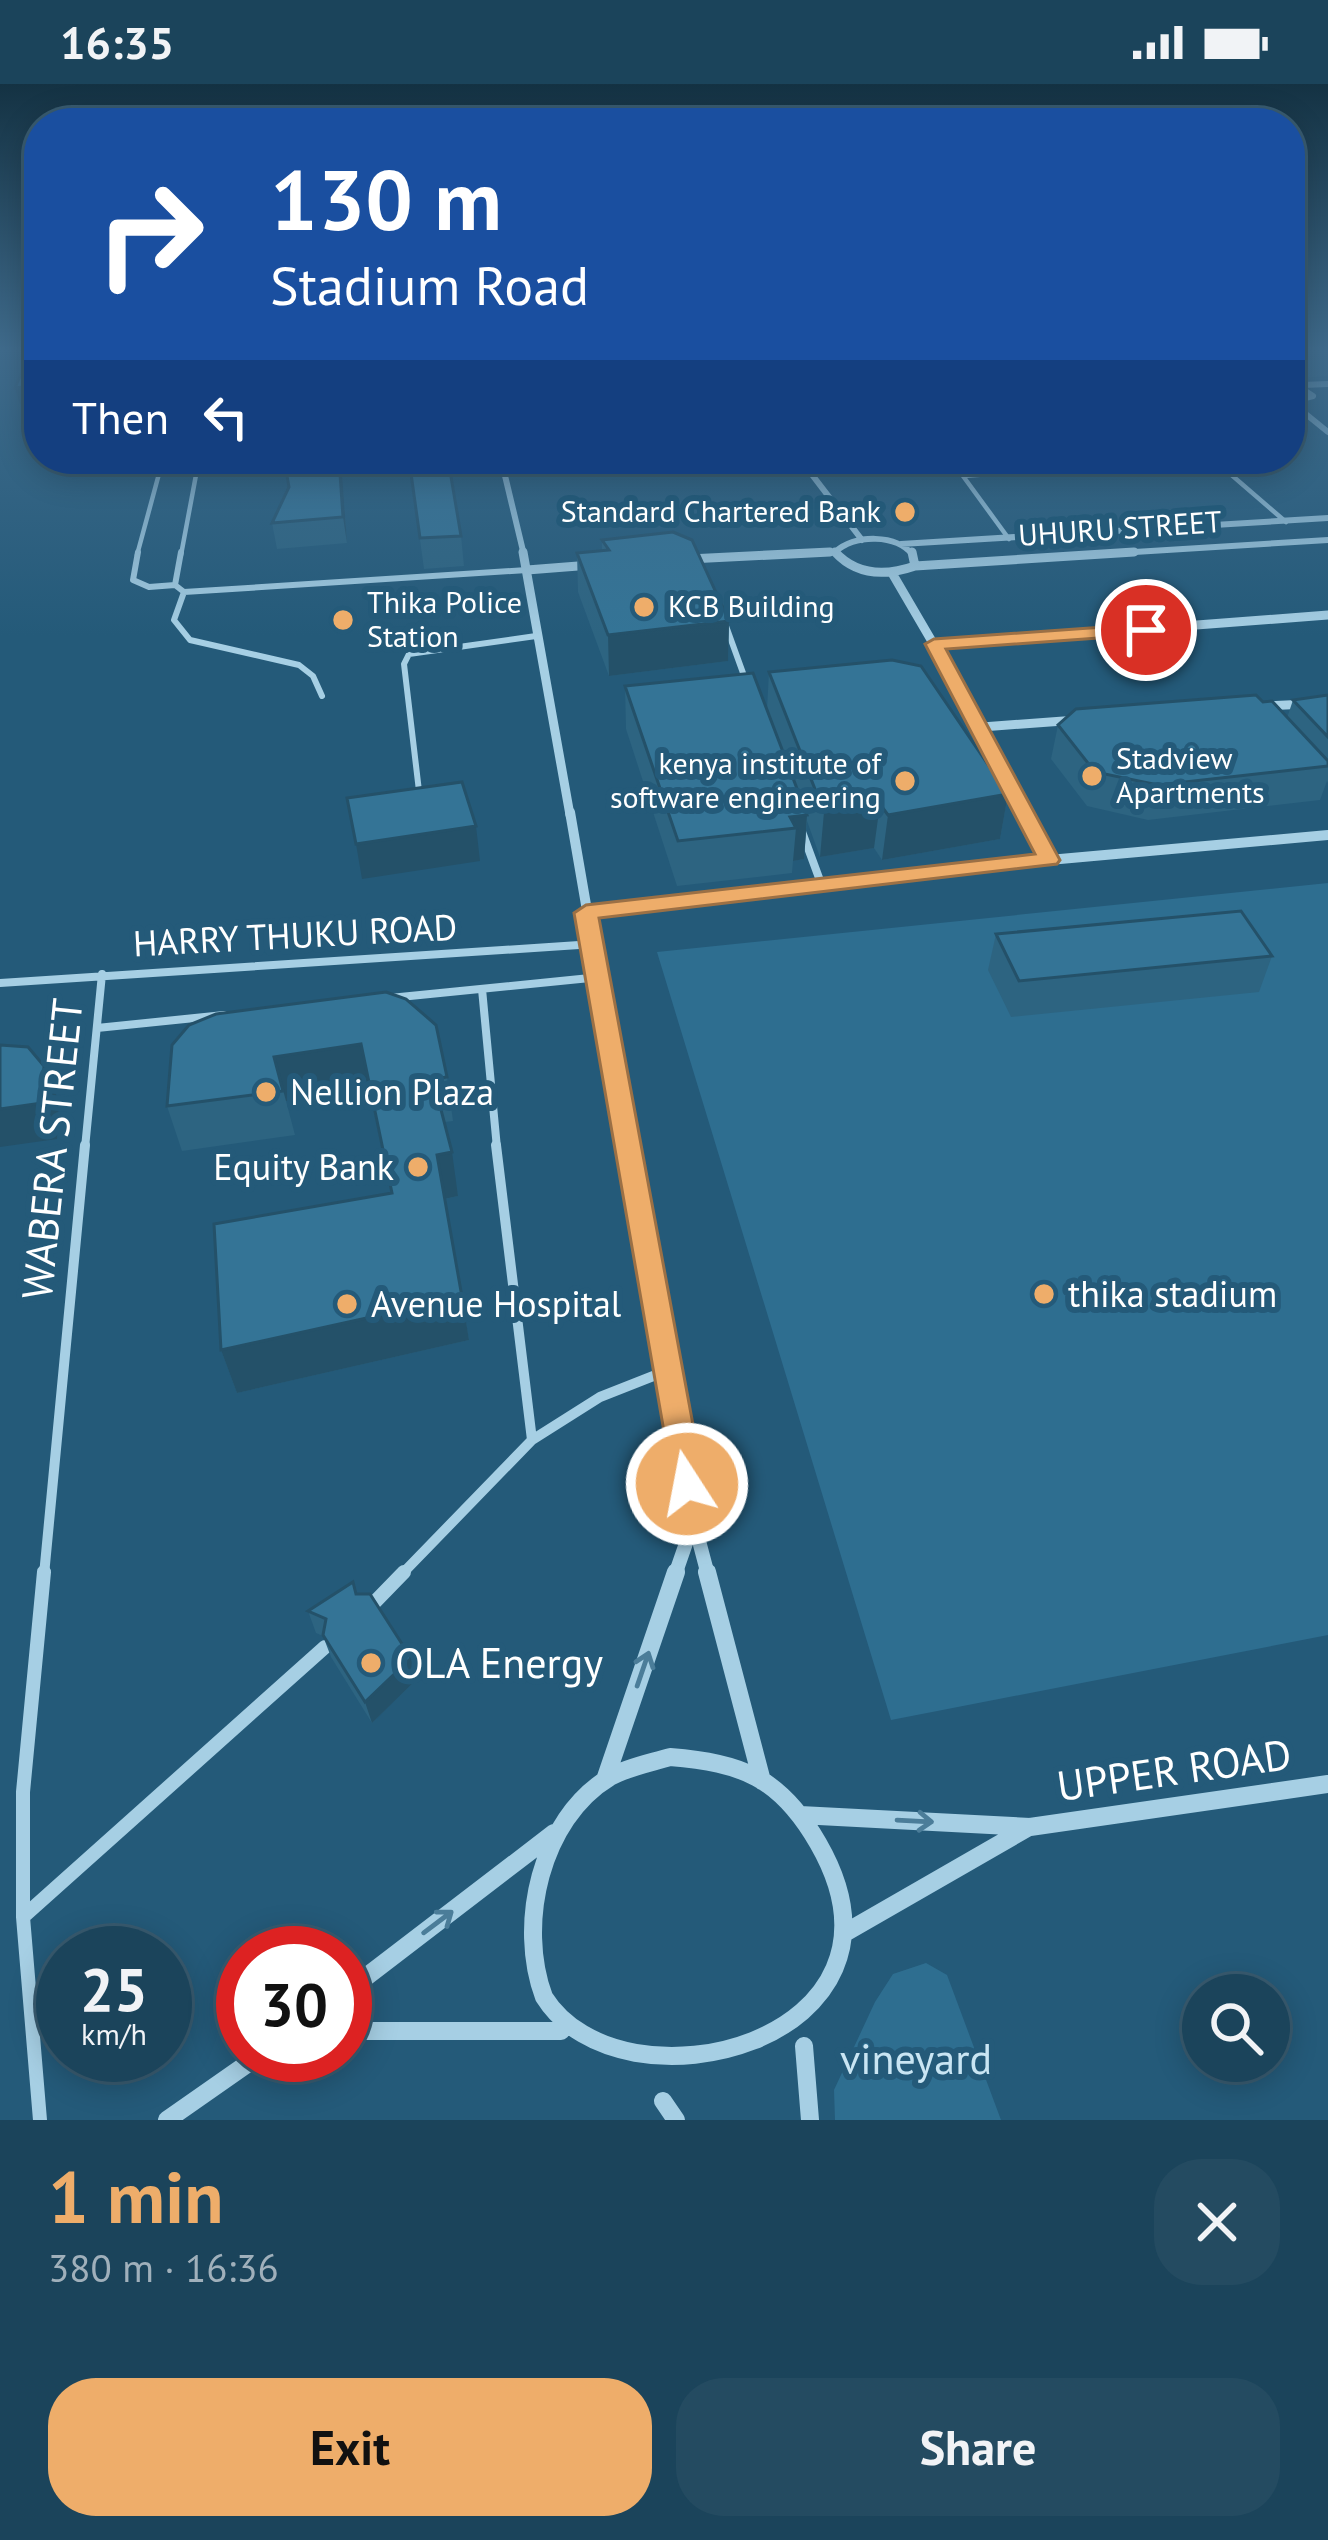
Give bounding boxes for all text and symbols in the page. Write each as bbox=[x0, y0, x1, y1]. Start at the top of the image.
text: 16:35 bbox=[60, 13, 174, 71]
text: 130 m bbox=[270, 144, 502, 253]
icon: right bbox=[72, 156, 228, 312]
text: Stadium Road bbox=[270, 250, 589, 320]
icon: left bbox=[193, 384, 259, 450]
text: Then bbox=[72, 388, 169, 446]
place label: Standard Chartered Bank bbox=[561, 491, 882, 530]
marker: Standard Chartered Bank bbox=[892, 499, 918, 525]
street label: UHURU STREET bbox=[1017, 501, 1223, 554]
pin bbox=[1095, 579, 1197, 681]
place label: Thika Police Station bbox=[367, 582, 522, 655]
place label: KCB Building bbox=[668, 586, 835, 625]
marker: KCB Building bbox=[631, 594, 657, 620]
icon: arrive bbox=[1113, 597, 1179, 663]
marker: Thika Police Station bbox=[330, 607, 356, 633]
place label: Stadview Apartments bbox=[1116, 738, 1265, 811]
place label: kenya institute of software engineering bbox=[610, 743, 882, 816]
marker: Stadview Apartments bbox=[1079, 763, 1105, 789]
marker: kenya institute of software engineering bbox=[892, 768, 918, 794]
street label: HARRY THUKU ROAD bbox=[132, 903, 458, 966]
street label: WABERA STREET bbox=[8, 996, 95, 1302]
place label: Nellion Plaza bbox=[290, 1068, 494, 1115]
marker: Nellion Plaza bbox=[253, 1079, 279, 1105]
place label: Equity Bank bbox=[213, 1143, 394, 1190]
marker: Equity Bank bbox=[405, 1154, 431, 1180]
place label: thika stadium bbox=[1068, 1270, 1277, 1317]
place label: Avenue Hospital bbox=[371, 1280, 622, 1327]
marker: thika stadium bbox=[1031, 1281, 1057, 1307]
marker: Avenue Hospital bbox=[334, 1291, 360, 1317]
position arrow bbox=[624, 1421, 750, 1547]
place label: OLA Energy bbox=[395, 1635, 603, 1690]
marker: OLA Energy bbox=[358, 1650, 384, 1676]
one-way arrow bbox=[634, 1651, 655, 1688]
street label: UPPER ROAD bbox=[1053, 1726, 1295, 1813]
one-way arrow bbox=[895, 1810, 934, 1833]
one-way arrow bbox=[421, 1909, 454, 1935]
speed limit sign: 30 bbox=[216, 1926, 372, 2082]
text: 25 bbox=[80, 1950, 148, 2028]
map controls bbox=[1182, 1974, 1290, 2082]
button: search bbox=[1182, 1974, 1290, 2082]
text: km/h bbox=[81, 2014, 147, 2053]
park label: vineyard bbox=[840, 2031, 992, 2086]
text: 1 min bbox=[48, 2150, 224, 2243]
button: close bbox=[1154, 2159, 1280, 2285]
text: 380 m · 16:36 bbox=[48, 2242, 279, 2293]
button: Exit bbox=[48, 2378, 652, 2516]
button: Share bbox=[676, 2378, 1280, 2516]

